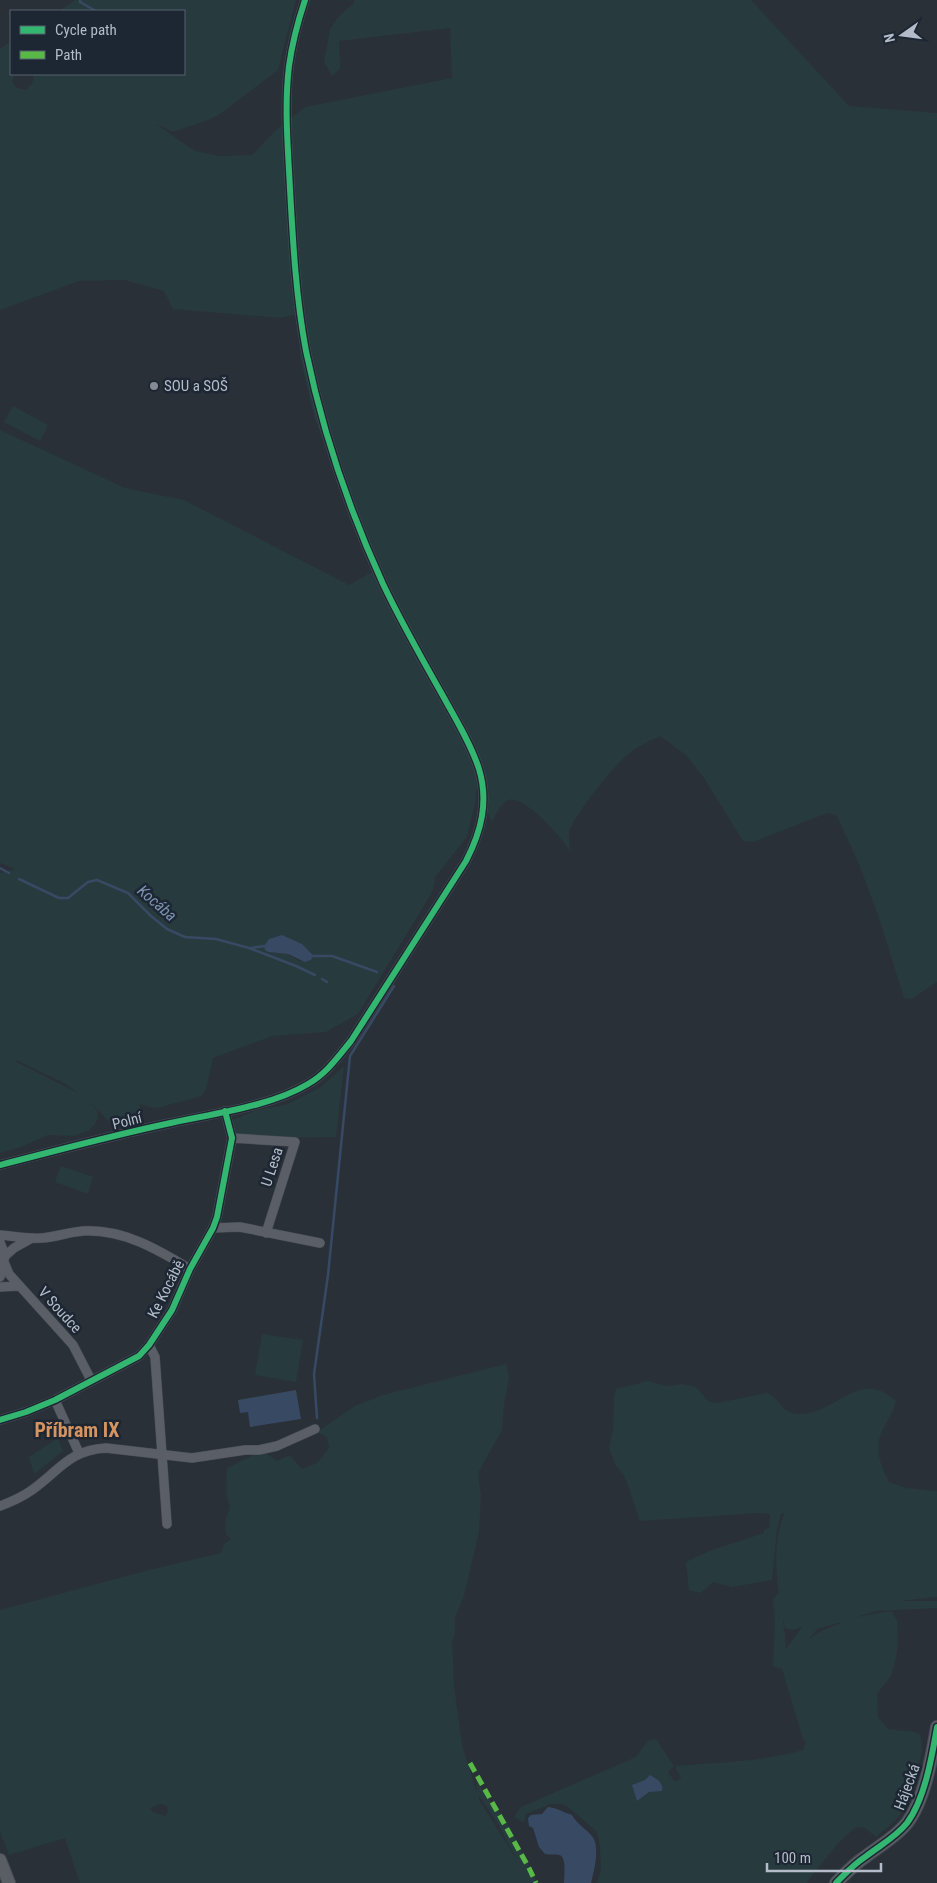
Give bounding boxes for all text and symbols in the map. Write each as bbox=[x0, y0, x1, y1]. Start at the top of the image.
legend bbox=[10, 10, 185, 75]
north arrow bbox=[877, 10, 927, 60]
text: Cycle path bbox=[55, 21, 117, 39]
text: N bbox=[881, 32, 898, 44]
text: Path bbox=[55, 46, 82, 64]
place label: SOU a SOŠ bbox=[164, 377, 228, 395]
marker: SOU a SOŠ bbox=[148, 380, 160, 392]
water label: Kocába bbox=[134, 881, 180, 925]
street label: Polní bbox=[110, 1108, 145, 1133]
street label: U Lesa bbox=[257, 1145, 287, 1189]
street label: Ke Kocábě bbox=[144, 1257, 188, 1321]
street label: V Soudce bbox=[35, 1283, 85, 1337]
district label: Příbram IX bbox=[34, 1418, 120, 1442]
street label: Hájecká bbox=[890, 1761, 924, 1813]
scale bar bbox=[767, 1840, 881, 1872]
text: 100 m bbox=[774, 1849, 811, 1867]

